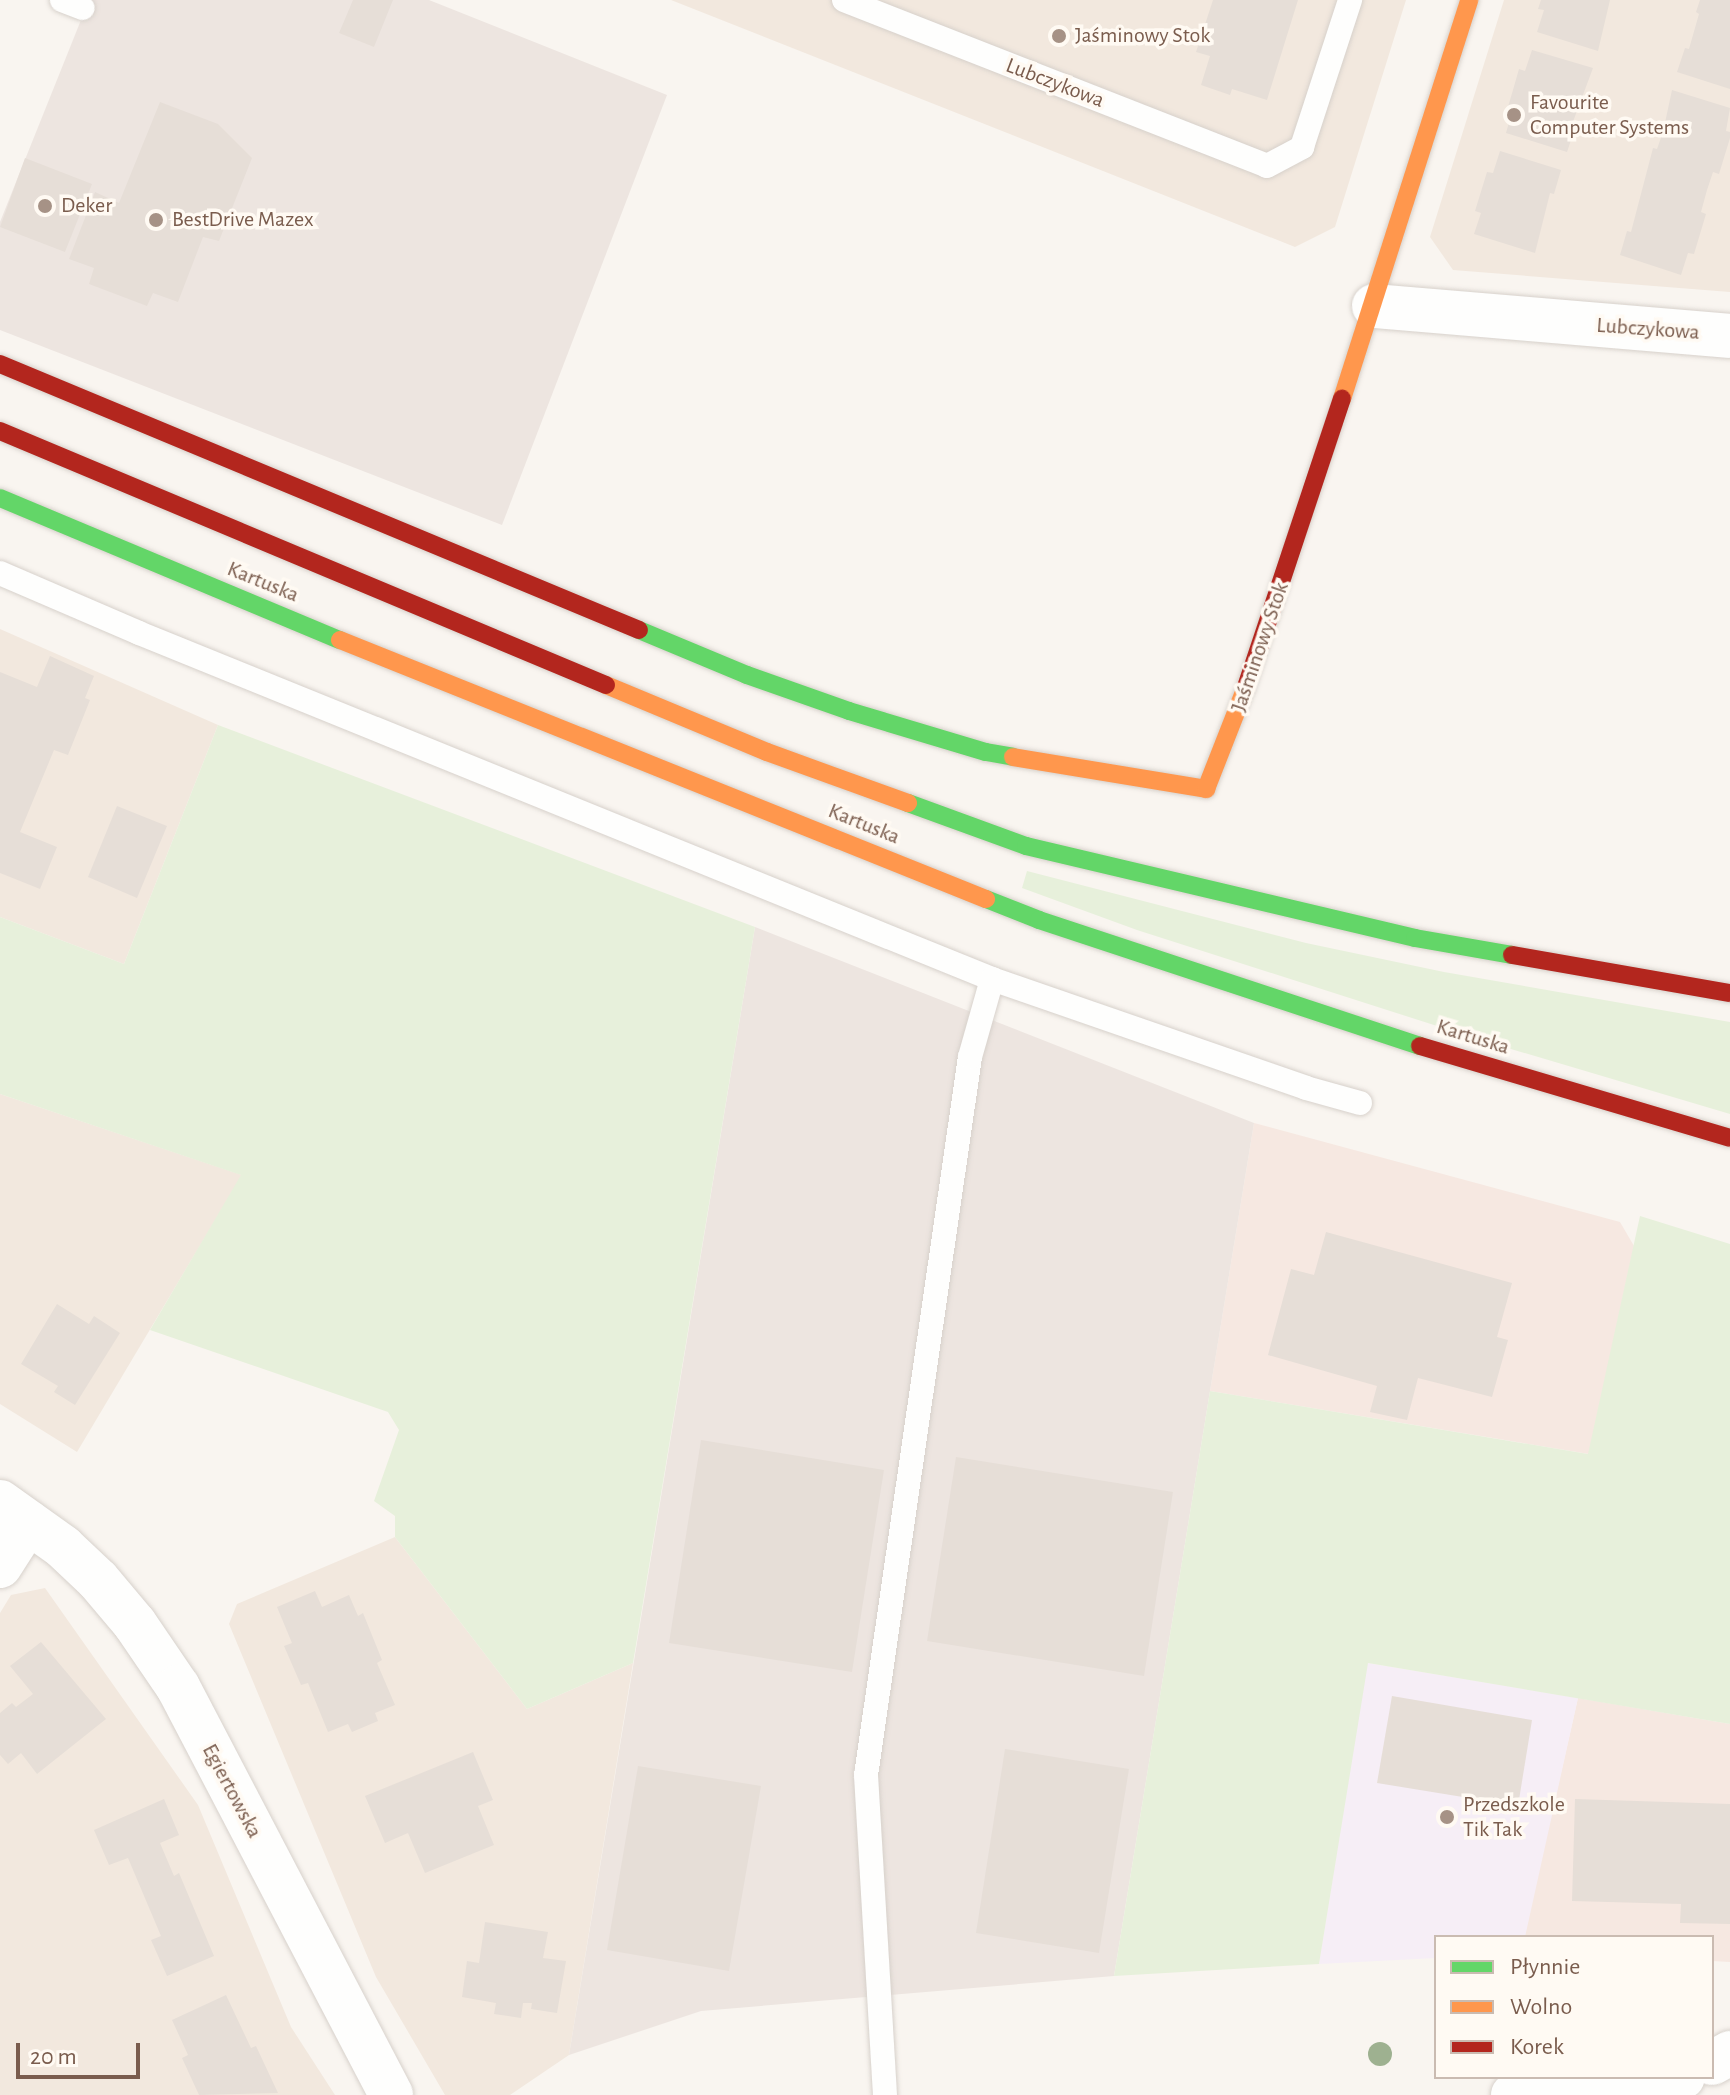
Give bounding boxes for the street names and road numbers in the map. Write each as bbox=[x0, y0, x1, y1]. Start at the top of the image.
street label: Lubczykowa bbox=[1002, 52, 1108, 114]
street label: Lubczykowa bbox=[1596, 312, 1700, 346]
street label: Kartuska bbox=[223, 556, 303, 608]
street label: Jaśminowy Stok bbox=[1226, 579, 1294, 715]
street label: Kartuska bbox=[824, 798, 904, 850]
street label: Kartuska bbox=[1433, 1013, 1513, 1061]
street label: Egiertowska bbox=[196, 1739, 268, 1843]

